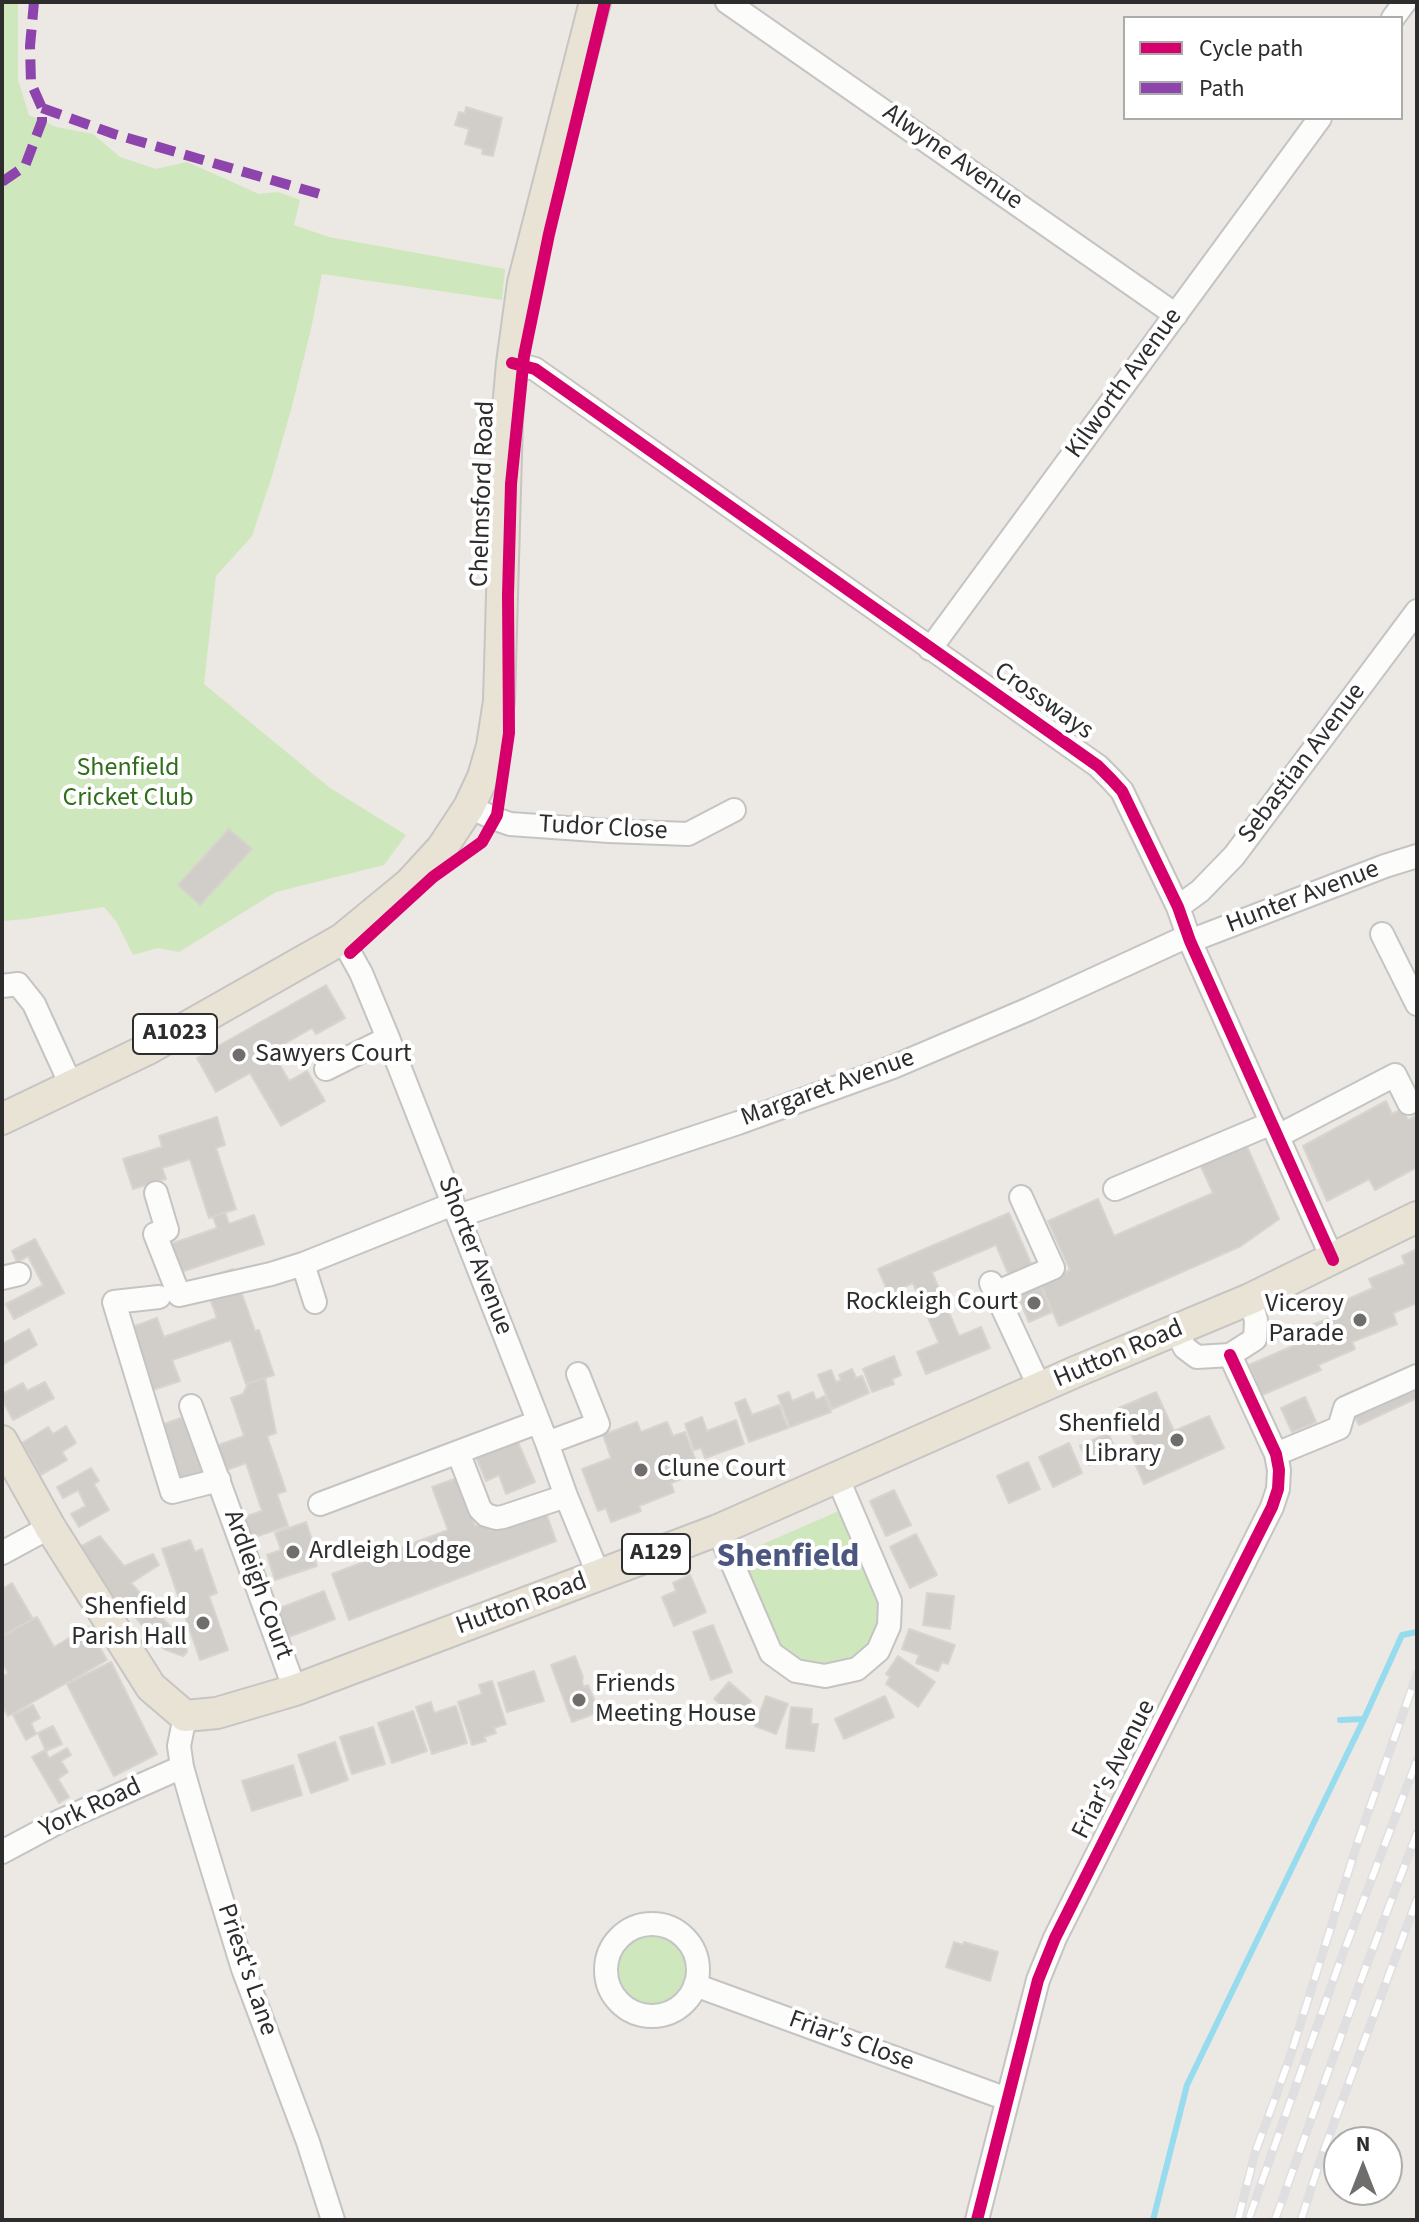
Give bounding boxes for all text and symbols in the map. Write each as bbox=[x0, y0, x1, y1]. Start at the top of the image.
legend bbox=[1123, 16, 1403, 120]
text: Cycle path bbox=[1199, 31, 1303, 66]
text: Path bbox=[1199, 71, 1245, 106]
street label: Alwyne Avenue bbox=[876, 98, 1028, 218]
street label: Kilworth Avenue bbox=[1060, 303, 1190, 465]
street label: Chelmsford Road bbox=[465, 400, 503, 588]
street label: Crossways bbox=[987, 657, 1099, 747]
street label: Sebastian Avenue bbox=[1233, 678, 1373, 850]
park label: Shenfield Cricket Club bbox=[62, 753, 194, 814]
street label: Tudor Close bbox=[538, 810, 668, 848]
street label: Hunter Avenue bbox=[1222, 855, 1384, 941]
road number: A1023 bbox=[133, 1014, 217, 1054]
place label: Sawyers Court bbox=[255, 1039, 412, 1071]
street label: Margaret Avenue bbox=[737, 1043, 919, 1135]
marker: Sawyers Court bbox=[230, 1046, 248, 1064]
street label: Shorter Avenue bbox=[430, 1173, 518, 1339]
place label: Rockleigh Court bbox=[845, 1287, 1018, 1319]
place label: Viceroy Parade bbox=[1265, 1289, 1344, 1350]
marker: Rockleigh Court bbox=[1025, 1294, 1043, 1312]
marker: Viceroy Parade bbox=[1351, 1311, 1369, 1329]
street label: Hutton Road bbox=[1050, 1314, 1188, 1396]
place label: Shenfield Library bbox=[1058, 1409, 1161, 1470]
marker: Shenfield Library bbox=[1168, 1431, 1186, 1449]
place label: Clune Court bbox=[657, 1454, 786, 1486]
marker: Clune Court bbox=[632, 1461, 650, 1479]
street label: Ardleigh Court bbox=[216, 1506, 298, 1664]
road number: A129 bbox=[622, 1534, 690, 1574]
place label: Ardleigh Lodge bbox=[309, 1536, 471, 1568]
district label: Shenfield bbox=[716, 1539, 860, 1579]
marker: Ardleigh Lodge bbox=[284, 1543, 302, 1561]
street label: Hutton Road bbox=[452, 1567, 592, 1643]
place label: Shenfield Parish Hall bbox=[71, 1592, 187, 1654]
marker: Shenfield Parish Hall bbox=[194, 1614, 212, 1632]
place label: Friends Meeting House bbox=[595, 1669, 756, 1730]
marker: Friends Meeting House bbox=[570, 1691, 588, 1709]
street label: Friar's Avenue bbox=[1067, 1695, 1163, 1845]
street label: York Road bbox=[35, 1772, 147, 1846]
street label: Priest's Lane bbox=[209, 1900, 283, 2040]
street label: Friar's Close bbox=[784, 2005, 918, 2079]
north arrow bbox=[1323, 2126, 1403, 2206]
text: N bbox=[1356, 2128, 1370, 2160]

